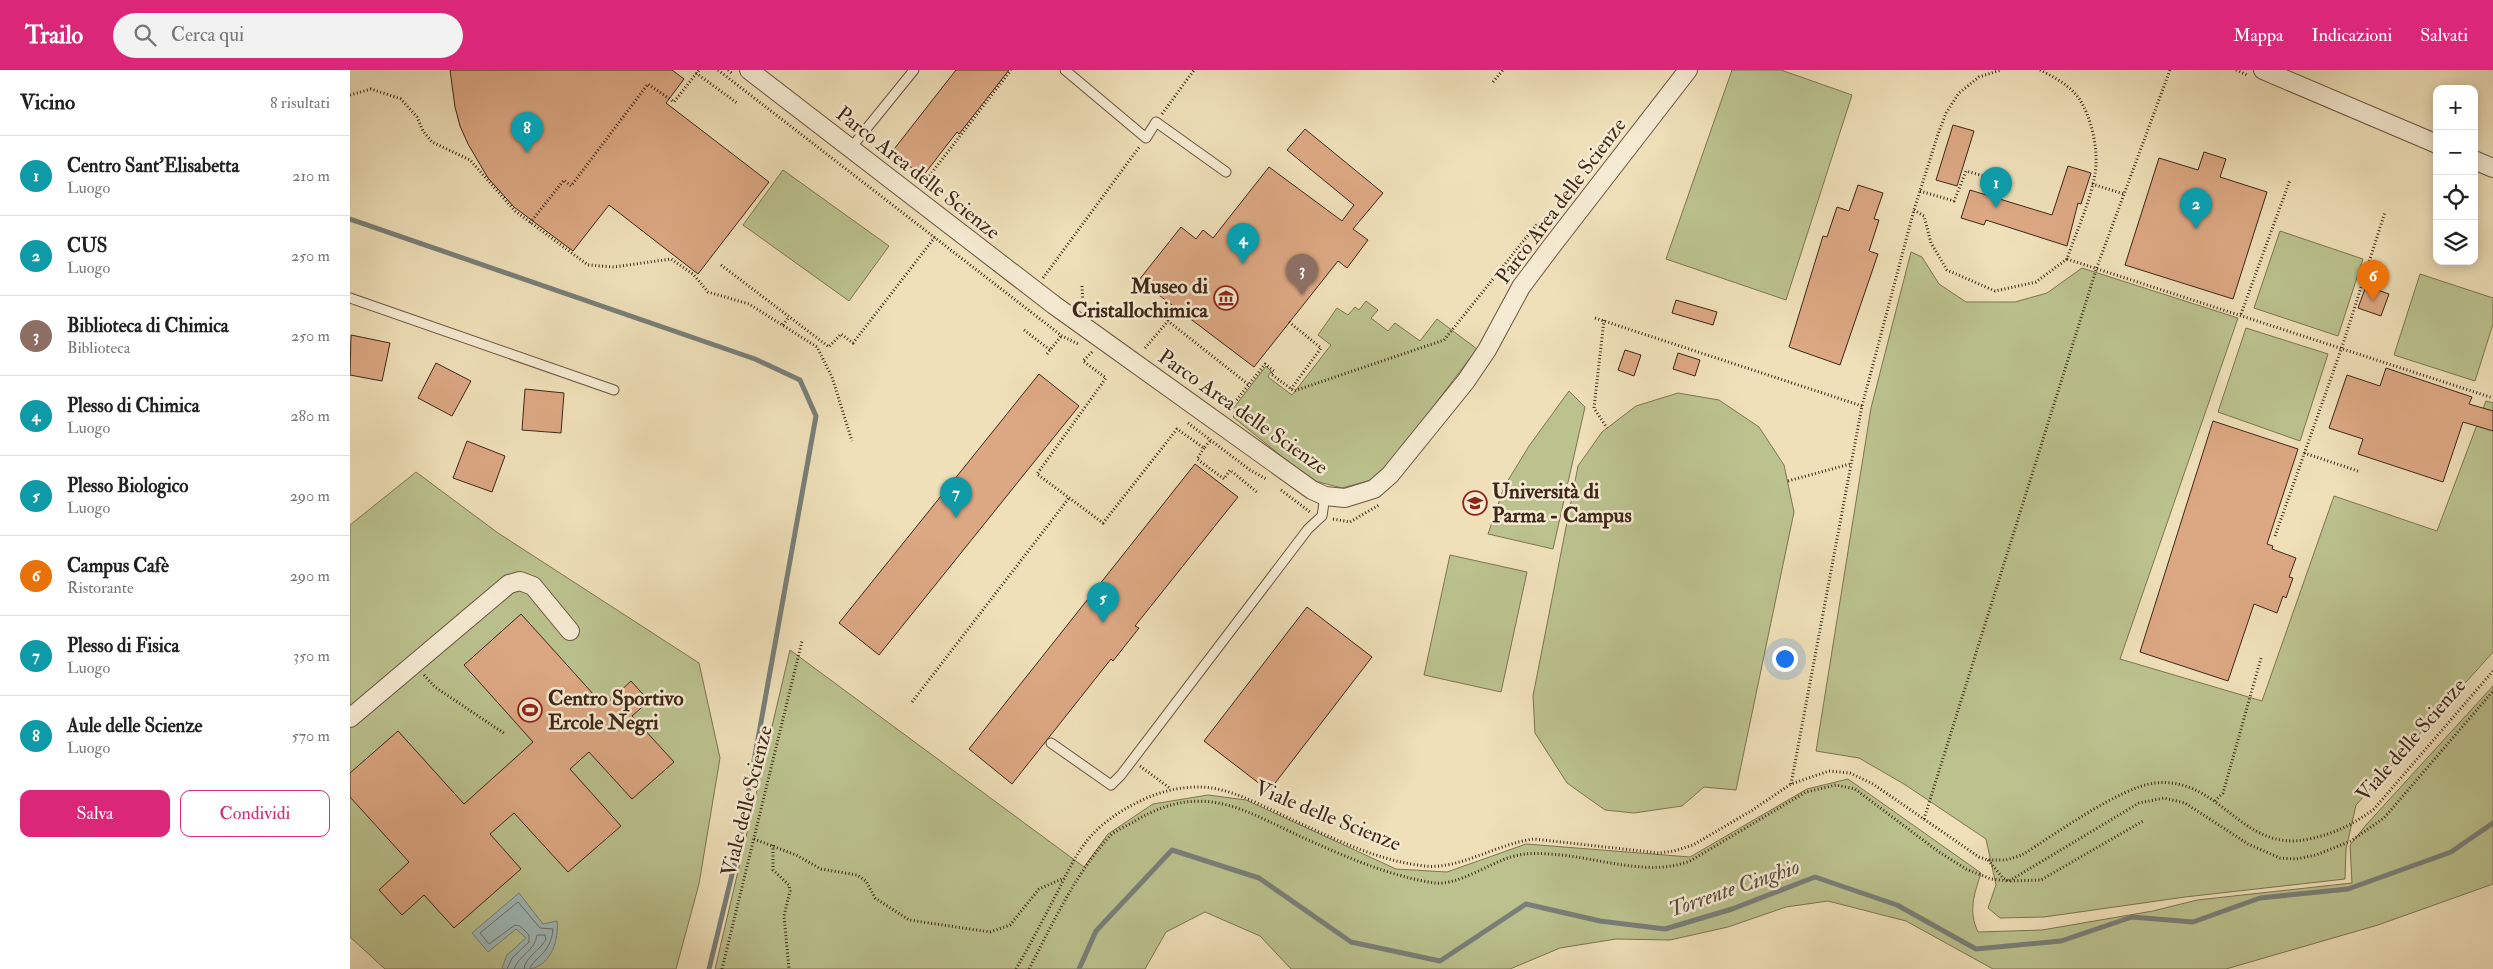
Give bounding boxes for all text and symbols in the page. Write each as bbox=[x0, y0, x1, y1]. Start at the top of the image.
search box bbox=[113, 13, 463, 58]
text: Trailo bbox=[25, 20, 83, 51]
icon: search bbox=[131, 21, 159, 49]
text: Cerca qui bbox=[171, 23, 244, 47]
text: Mappa bbox=[2233, 24, 2283, 47]
text: Indicazioni bbox=[2311, 24, 2392, 47]
text: Salvati bbox=[2420, 24, 2468, 47]
map controls bbox=[2433, 85, 2478, 265]
button: + bbox=[2433, 85, 2478, 130]
text: Vicino bbox=[20, 89, 75, 116]
text: 8 risultati bbox=[270, 93, 330, 113]
street label: Parco Area delle Scienze bbox=[830, 100, 1006, 246]
pin: 8 bbox=[511, 112, 543, 153]
street label: Parco Area delle Scienze bbox=[1490, 112, 1632, 289]
button: − bbox=[2433, 130, 2478, 175]
text: Centro Sant'Elisabetta bbox=[67, 154, 239, 178]
text: 1 bbox=[33, 166, 39, 186]
text: 210 m bbox=[292, 166, 330, 186]
pin: 1 bbox=[1980, 167, 2012, 208]
button: locate bbox=[2433, 175, 2478, 220]
text: Luogo bbox=[67, 178, 110, 198]
pin: 2 bbox=[2180, 188, 2212, 229]
button: layers bbox=[2433, 220, 2478, 265]
pin: 4 bbox=[1227, 223, 1259, 264]
text: CUS bbox=[67, 234, 107, 258]
text: 2 bbox=[32, 246, 40, 266]
text: 250 m bbox=[291, 246, 330, 266]
pin: 3 bbox=[1286, 254, 1318, 295]
text: Luogo bbox=[67, 258, 110, 278]
pin: 6 bbox=[2357, 260, 2389, 301]
place label: Museo di Cristallochimica bbox=[1072, 273, 1209, 324]
museum icon: Museo di Cristallochimica bbox=[1213, 285, 1239, 311]
text: Biblioteca di Chimica bbox=[67, 314, 229, 338]
text: 3 bbox=[33, 326, 39, 346]
text: 250 m bbox=[291, 326, 330, 346]
text: Biblioteca bbox=[67, 338, 130, 358]
street label: Parco Area delle Scienze bbox=[1153, 343, 1333, 481]
text: Plesso di Chimica bbox=[67, 394, 200, 418]
text: 4 bbox=[32, 406, 40, 426]
text: 280 m bbox=[290, 406, 330, 426]
text: Luogo bbox=[67, 418, 110, 438]
text: Plesso Biologico bbox=[67, 474, 188, 498]
pin: 7 bbox=[940, 477, 972, 518]
place label: Università di Parma - Campus bbox=[1492, 478, 1632, 529]
text: 5 bbox=[32, 486, 40, 506]
text: 290 m bbox=[290, 486, 330, 506]
school or university icon: Università di Parma - Campus bbox=[1462, 490, 1488, 516]
text: Luogo bbox=[67, 498, 110, 518]
text: Campus Cafè bbox=[67, 554, 169, 578]
text: 6 bbox=[32, 566, 40, 586]
text: 290 m bbox=[290, 566, 330, 586]
text: Ristorante bbox=[67, 578, 134, 598]
pin: 5 bbox=[1087, 582, 1119, 623]
text: Plesso di Fisica bbox=[67, 634, 179, 658]
text: 7 bbox=[32, 646, 40, 666]
text: 350 m bbox=[293, 646, 330, 666]
your location bbox=[1772, 646, 1798, 672]
text: Luogo bbox=[67, 658, 110, 678]
street label: Viale delle Scienze bbox=[2350, 673, 2472, 807]
place label: Centro Sportivo Ercole Negri bbox=[548, 685, 684, 736]
sports icon: Centro Sportivo Ercole Negri bbox=[517, 697, 543, 723]
text: Aule delle Scienze bbox=[67, 714, 203, 738]
street label: Viale delle Scienze bbox=[715, 722, 779, 879]
text: 8 bbox=[32, 726, 40, 746]
text: 570 m bbox=[292, 726, 330, 746]
text: Luogo bbox=[67, 738, 110, 758]
street label: Viale delle Scienze bbox=[1251, 775, 1405, 858]
button: Salva bbox=[20, 790, 170, 837]
button: Condividi bbox=[180, 790, 330, 837]
water label: Torrente Cinghio bbox=[1665, 852, 1803, 923]

